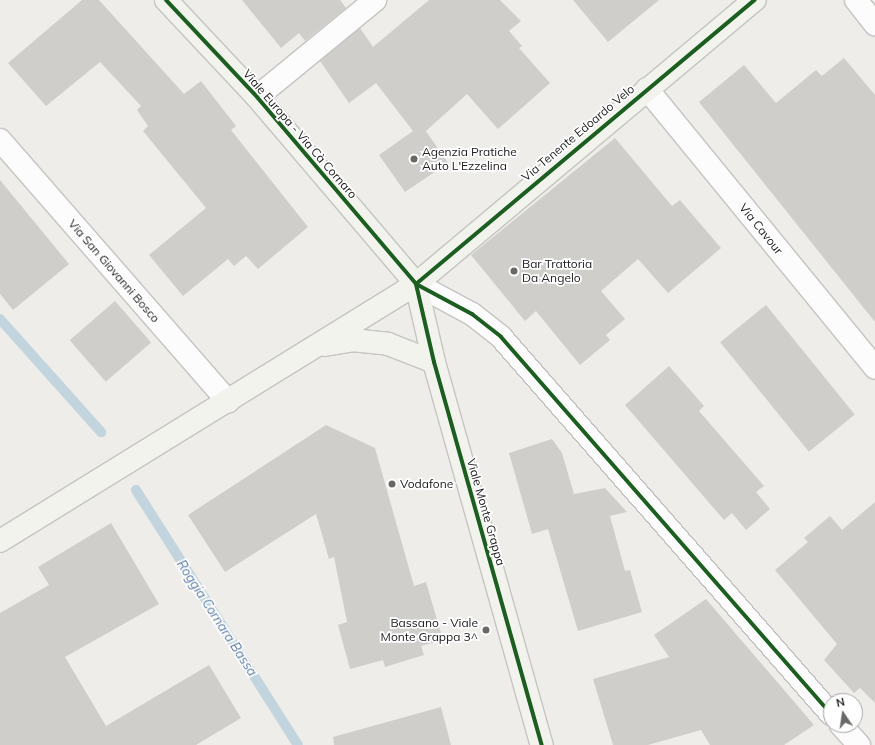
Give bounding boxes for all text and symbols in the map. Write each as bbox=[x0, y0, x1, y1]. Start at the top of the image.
street label: Viale Europa - Via Cà Cornaro bbox=[240, 67, 360, 201]
street label: Via Tenente Edoardo Velo bbox=[519, 82, 637, 184]
place label: Agenzia Pratiche Auto L'Ezzelina bbox=[422, 145, 517, 173]
marker: Agenzia Pratiche Auto L'Ezzelina bbox=[409, 154, 419, 164]
street label: Via Cavour bbox=[736, 201, 786, 257]
street label: Via San Giovanni Bosco bbox=[65, 216, 163, 326]
place label: Bar Trattoria Da Angelo bbox=[522, 257, 592, 285]
marker: Bar Trattoria Da Angelo bbox=[509, 266, 519, 276]
street label: Viale Monte Grappa bbox=[464, 457, 508, 567]
place label: Vodafone bbox=[400, 477, 453, 491]
marker: Vodafone bbox=[387, 479, 397, 489]
water label: Roggia Cornara Bassa bbox=[174, 557, 260, 679]
place label: Bassano - Viale Monte Grappa 3^ bbox=[381, 616, 478, 644]
marker: Bassano - Viale Monte Grappa 3^ bbox=[481, 625, 491, 635]
north arrow bbox=[823, 693, 863, 733]
text: N bbox=[835, 695, 846, 710]

